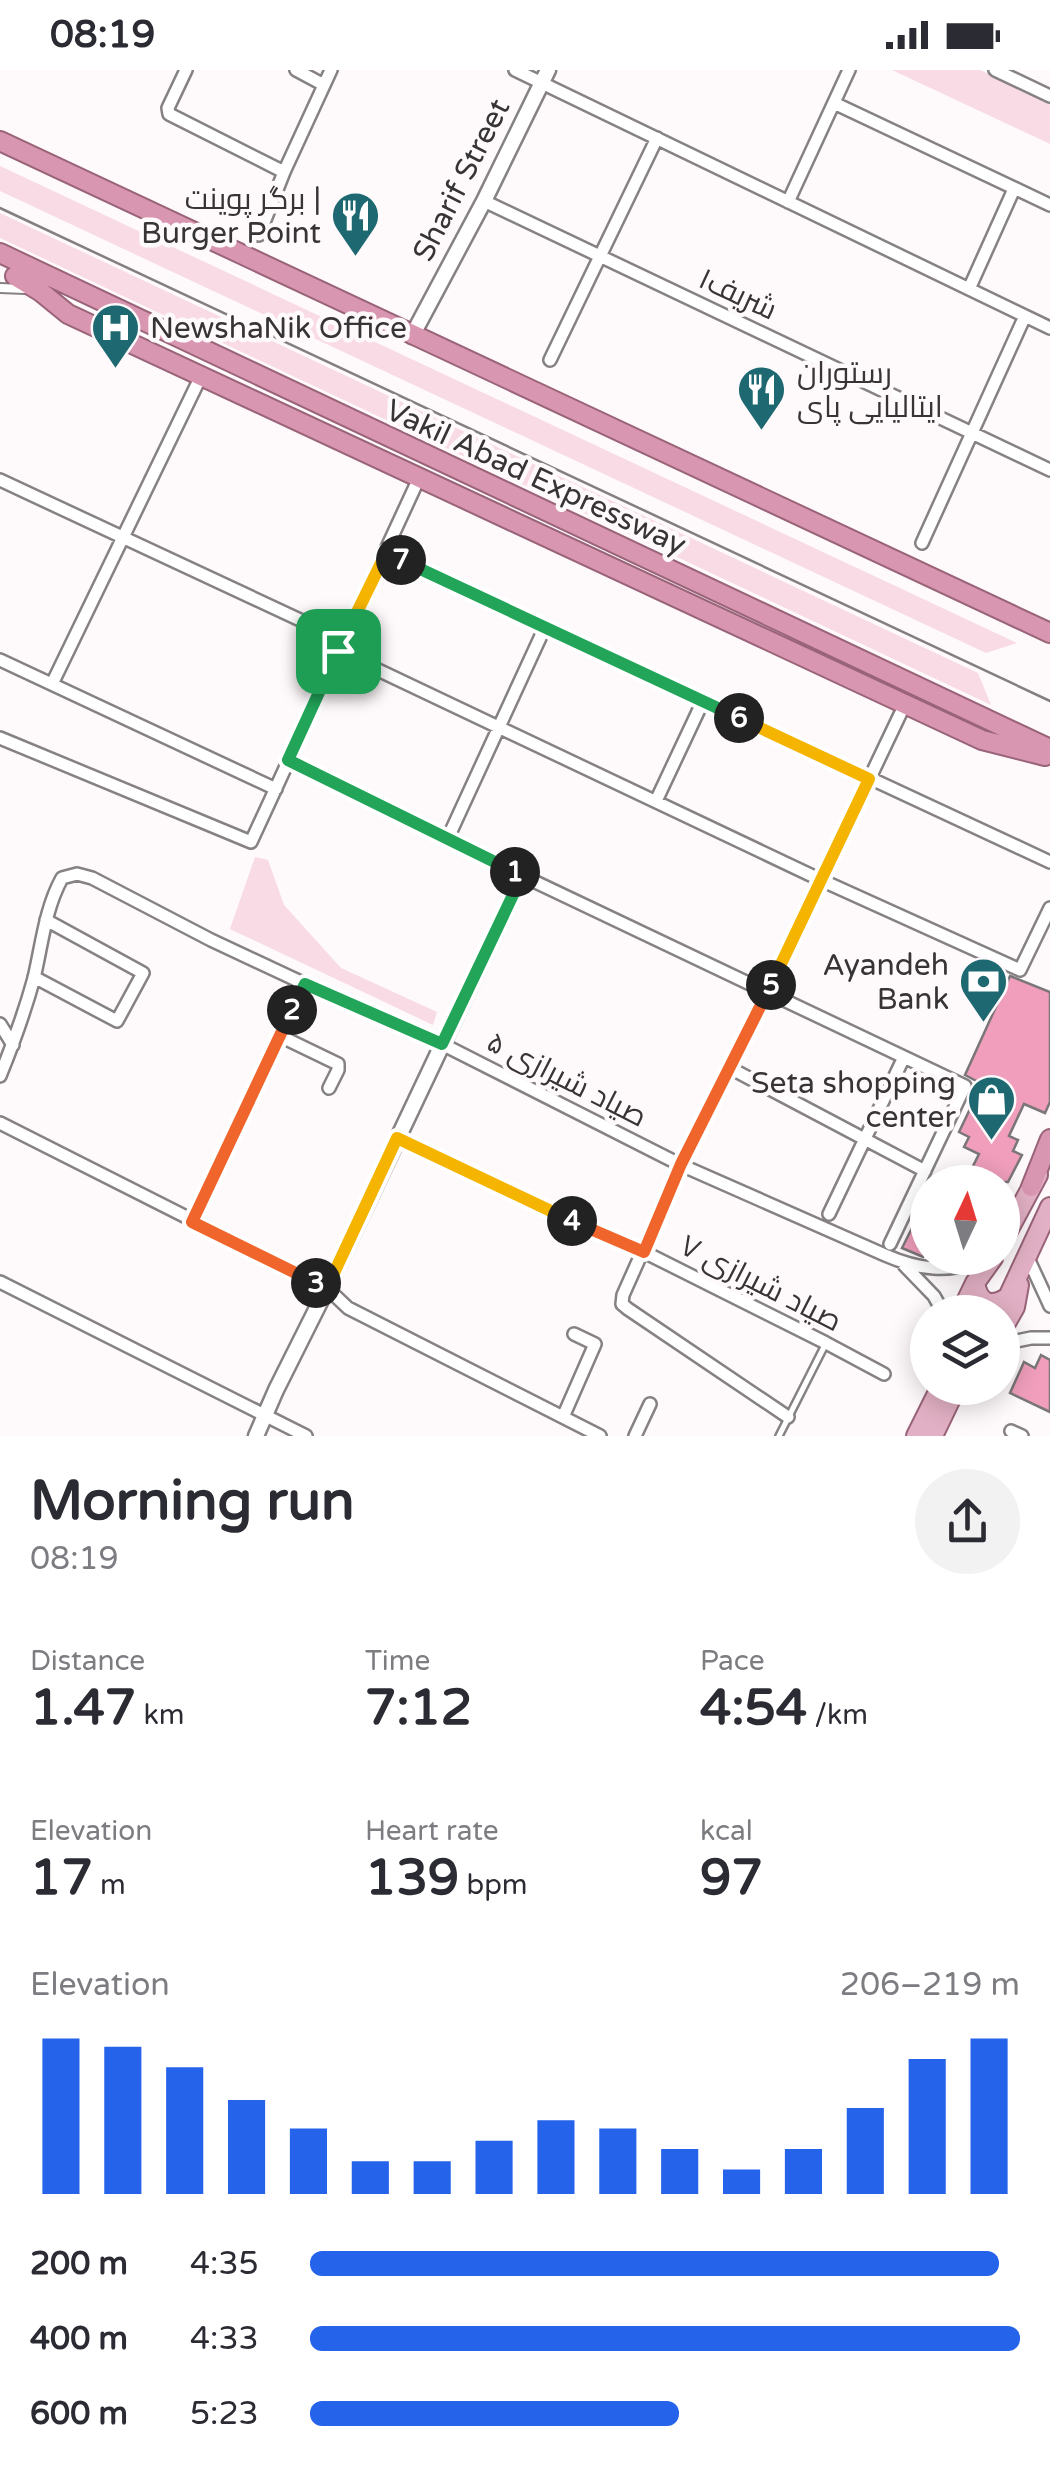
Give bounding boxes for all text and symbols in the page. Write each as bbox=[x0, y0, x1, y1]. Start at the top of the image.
text: 08:19 bbox=[50, 12, 155, 58]
street label: Sharif Street bbox=[405, 93, 518, 268]
place label: برگر پوینت | Burger Point bbox=[141, 181, 321, 252]
restaurant icon: برگر پوینت | Burger Point bbox=[330, 190, 382, 258]
street label: شریف١ bbox=[693, 260, 783, 329]
hospital icon: NewshaNik Office bbox=[89, 302, 141, 370]
place label: NewshaNik Office bbox=[150, 310, 407, 347]
place label: رستوران ایتالیایی پای bbox=[797, 355, 943, 426]
restaurant icon: رستوران ایتالیایی پای bbox=[736, 364, 788, 432]
street label: Vakil Abad Expressway bbox=[380, 392, 692, 563]
pin: 7 bbox=[376, 535, 426, 585]
text: 7 bbox=[392, 543, 410, 577]
pin bbox=[296, 609, 381, 694]
icon: arrive bbox=[311, 624, 366, 679]
pin: 6 bbox=[714, 693, 764, 743]
text: 6 bbox=[730, 701, 748, 735]
pin: 1 bbox=[490, 847, 540, 897]
text: 1 bbox=[506, 855, 524, 889]
place label: Ayandeh Bank bbox=[822, 947, 949, 1018]
bank icon: Ayandeh Bank bbox=[958, 956, 1010, 1024]
pin: 5 bbox=[746, 960, 796, 1010]
text: 5 bbox=[762, 968, 780, 1002]
pin: 2 bbox=[267, 985, 317, 1035]
text: 2 bbox=[283, 993, 301, 1027]
street label: صیاد شیرازی ۵ bbox=[481, 1023, 653, 1135]
place label: Seta shopping center bbox=[751, 1065, 957, 1136]
shop icon: Seta shopping center bbox=[965, 1074, 1017, 1142]
north arrow bbox=[910, 1165, 1020, 1275]
map controls bbox=[910, 1165, 1020, 1405]
pin: 4 bbox=[547, 1196, 597, 1246]
text: 4 bbox=[563, 1204, 581, 1238]
street label: صیاد شیرازی ۷ bbox=[674, 1227, 848, 1340]
pin: 3 bbox=[291, 1258, 341, 1308]
text: 3 bbox=[307, 1266, 325, 1300]
button: layers bbox=[910, 1295, 1020, 1405]
text: Morning run bbox=[30, 1469, 355, 1535]
button: share bbox=[915, 1469, 1020, 1574]
text: 08:19 bbox=[30, 1540, 119, 1578]
text: Distance bbox=[30, 1644, 145, 1678]
text: Time bbox=[365, 1644, 430, 1678]
text: Pace bbox=[700, 1644, 764, 1678]
text: 1.47 bbox=[30, 1678, 136, 1738]
text: 7:12 bbox=[365, 1678, 472, 1738]
text: 4:54 bbox=[700, 1678, 807, 1738]
text: km bbox=[136, 1698, 184, 1732]
text: /km bbox=[807, 1698, 868, 1732]
text: Elevation bbox=[30, 1814, 152, 1848]
text: Heart rate bbox=[365, 1814, 499, 1848]
text: kcal bbox=[700, 1814, 753, 1848]
text: 17 bbox=[30, 1848, 93, 1908]
text: 139 bbox=[365, 1848, 459, 1908]
text: 97 bbox=[700, 1848, 763, 1908]
text: m bbox=[93, 1868, 126, 1902]
text: bpm bbox=[459, 1868, 528, 1902]
text: Elevation bbox=[30, 1966, 170, 2004]
text: 206–219 m bbox=[840, 1966, 1020, 2004]
text: 200 m bbox=[30, 2245, 128, 2283]
text: 4:35 bbox=[190, 2245, 259, 2283]
text: 400 m bbox=[30, 2320, 128, 2358]
text: 4:33 bbox=[190, 2320, 259, 2358]
text: 600 m bbox=[30, 2395, 128, 2433]
text: 5:23 bbox=[190, 2395, 259, 2433]

